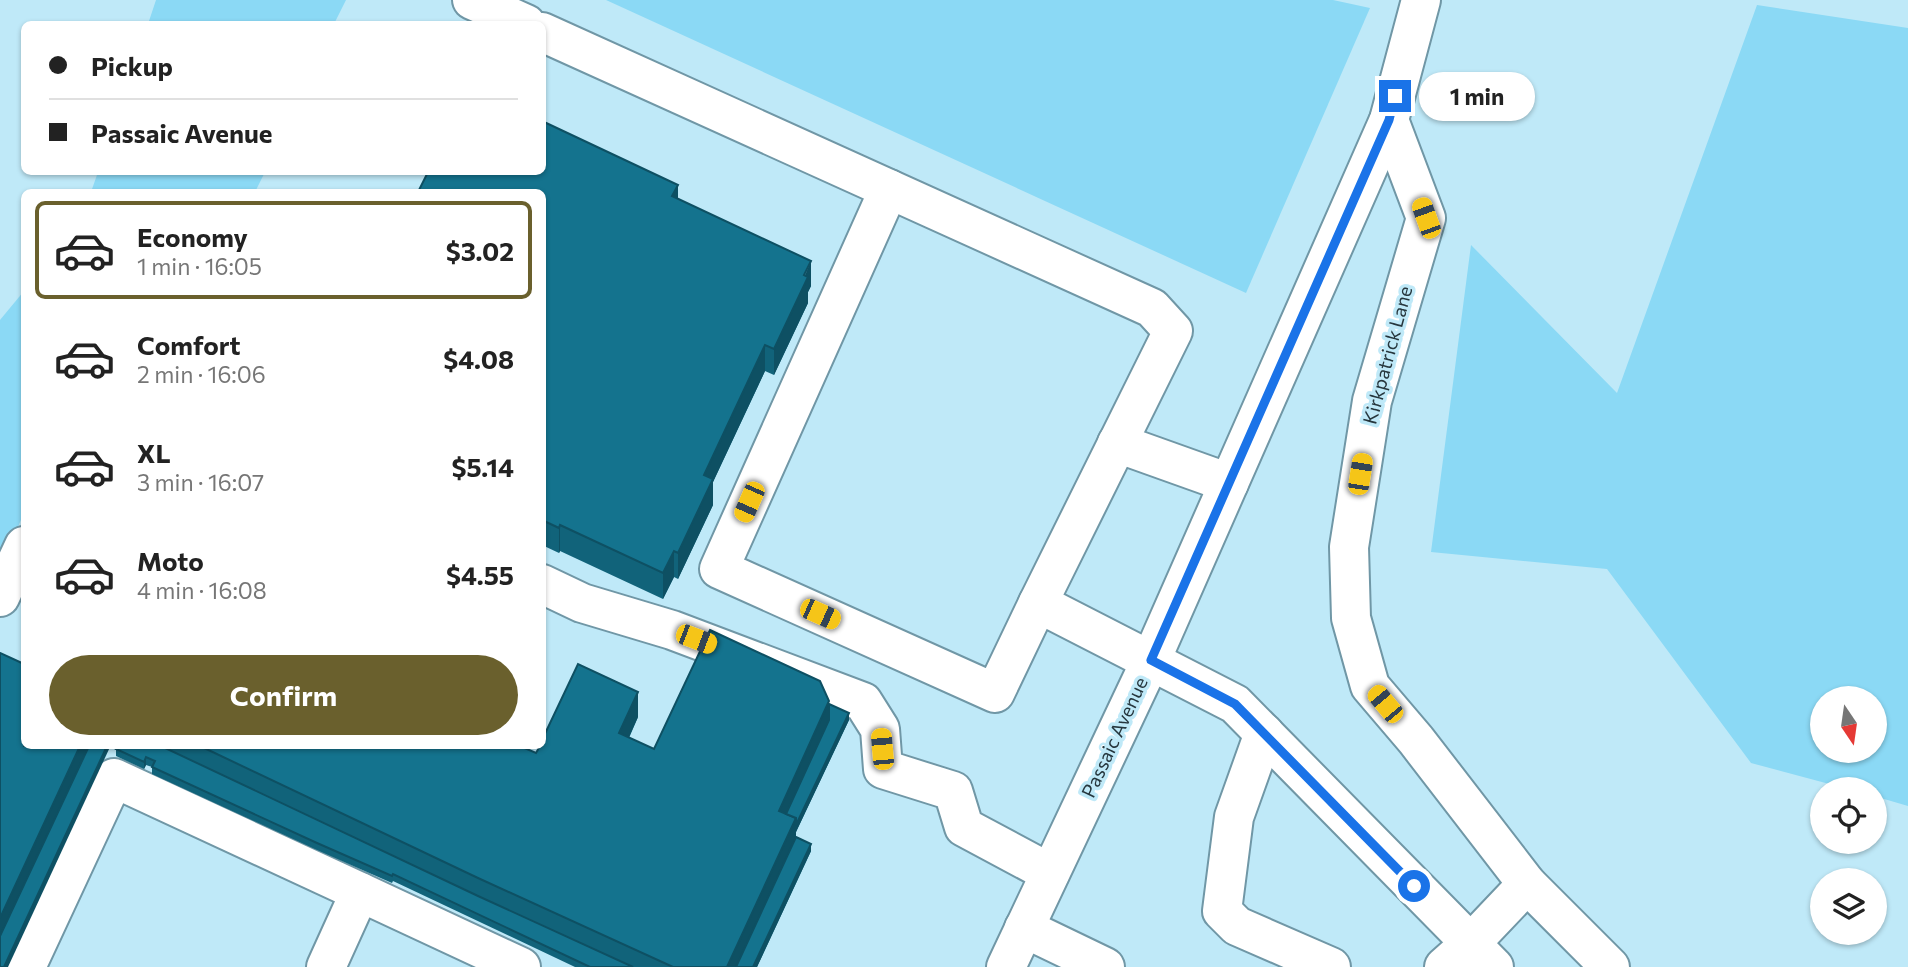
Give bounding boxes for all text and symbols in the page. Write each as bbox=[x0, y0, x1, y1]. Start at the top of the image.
text: Pickup bbox=[91, 50, 173, 81]
callout: 1 min bbox=[1420, 72, 1535, 120]
route end bbox=[1379, 80, 1411, 112]
text: 1 min bbox=[1450, 82, 1504, 110]
text: Passaic Avenue bbox=[91, 117, 272, 148]
car bbox=[1409, 195, 1444, 241]
icon: car bbox=[53, 219, 116, 282]
text: Economy bbox=[137, 221, 248, 252]
text: $3.02 bbox=[446, 235, 514, 266]
text: 1 min · 16:05 bbox=[137, 252, 262, 280]
street label: Kirkpatrick Lane bbox=[1358, 283, 1416, 427]
icon: car bbox=[53, 327, 116, 390]
text: Comfort bbox=[137, 329, 240, 360]
text: $4.08 bbox=[443, 343, 514, 374]
text: 2 min · 16:06 bbox=[137, 360, 266, 388]
icon: car bbox=[53, 435, 116, 498]
text: XL bbox=[137, 437, 171, 468]
text: $5.14 bbox=[452, 451, 514, 482]
car bbox=[1347, 452, 1374, 496]
text: 3 min · 16:07 bbox=[137, 468, 264, 496]
car bbox=[731, 479, 768, 525]
icon: car bbox=[53, 543, 116, 606]
text: Moto bbox=[137, 545, 204, 576]
text: $4.55 bbox=[446, 559, 514, 590]
text: 4 min · 16:08 bbox=[137, 576, 267, 604]
car bbox=[797, 596, 844, 632]
car bbox=[673, 622, 720, 656]
button: Confirm bbox=[49, 655, 518, 735]
street label: Passaic Avenue bbox=[1076, 673, 1152, 801]
car bbox=[1364, 681, 1407, 727]
north arrow bbox=[1810, 686, 1886, 763]
map controls bbox=[1810, 686, 1887, 945]
car bbox=[870, 727, 895, 771]
button: locate bbox=[1810, 777, 1887, 854]
button: layers bbox=[1810, 868, 1887, 945]
route start bbox=[1398, 870, 1430, 902]

